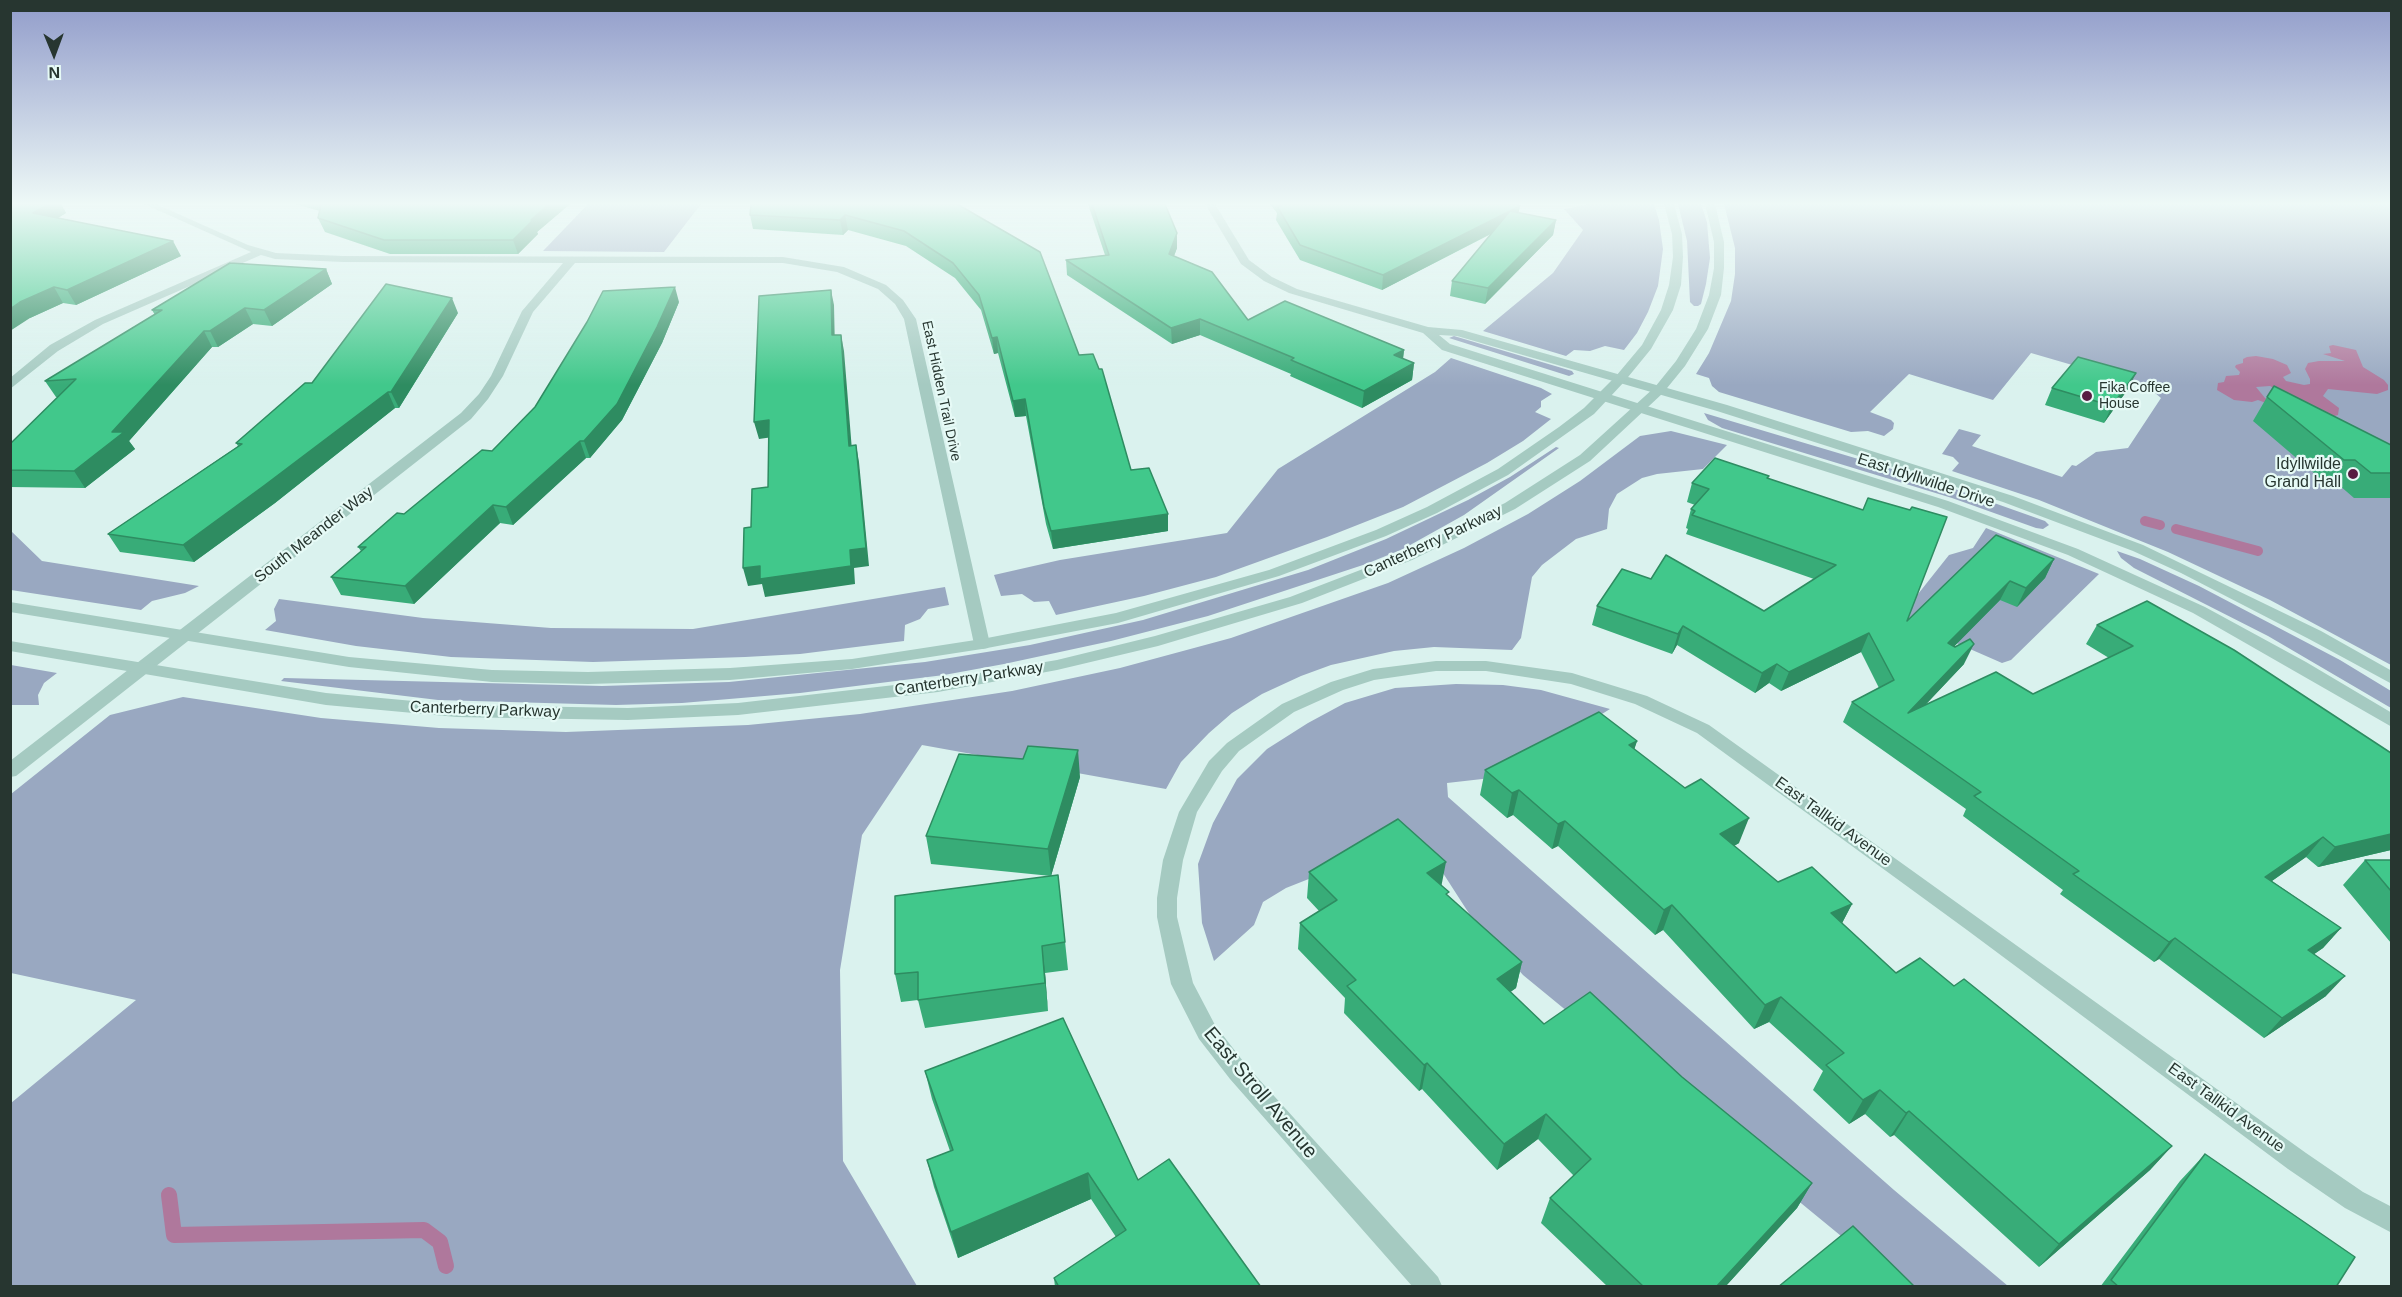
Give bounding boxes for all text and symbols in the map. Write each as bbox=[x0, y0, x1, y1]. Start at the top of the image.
north arrow bbox=[24, 24, 84, 84]
text: N bbox=[48, 64, 60, 81]
street label: East Hidden Trail Drive bbox=[918, 319, 964, 463]
place label: Fika Coffee House bbox=[2099, 380, 2170, 412]
marker: Fika Coffee House bbox=[2080, 389, 2094, 403]
street label: East Idyllwilde Drive bbox=[1855, 450, 1997, 512]
place label: Idyllwilde Grand Hall bbox=[2265, 455, 2341, 493]
marker: Idyllwilde Grand Hall bbox=[2346, 467, 2360, 481]
street label: South Meander Way bbox=[251, 483, 377, 587]
street label: Canterberry Parkway bbox=[1361, 502, 1505, 582]
street label: Canterberry Parkway bbox=[893, 658, 1045, 700]
street label: Canterberry Parkway bbox=[410, 698, 560, 722]
street label: East Tallkid Avenue bbox=[1771, 773, 1895, 871]
street label: East Stroll Avenue bbox=[1198, 1022, 1322, 1164]
street label: East Tallkid Avenue bbox=[2164, 1059, 2288, 1157]

